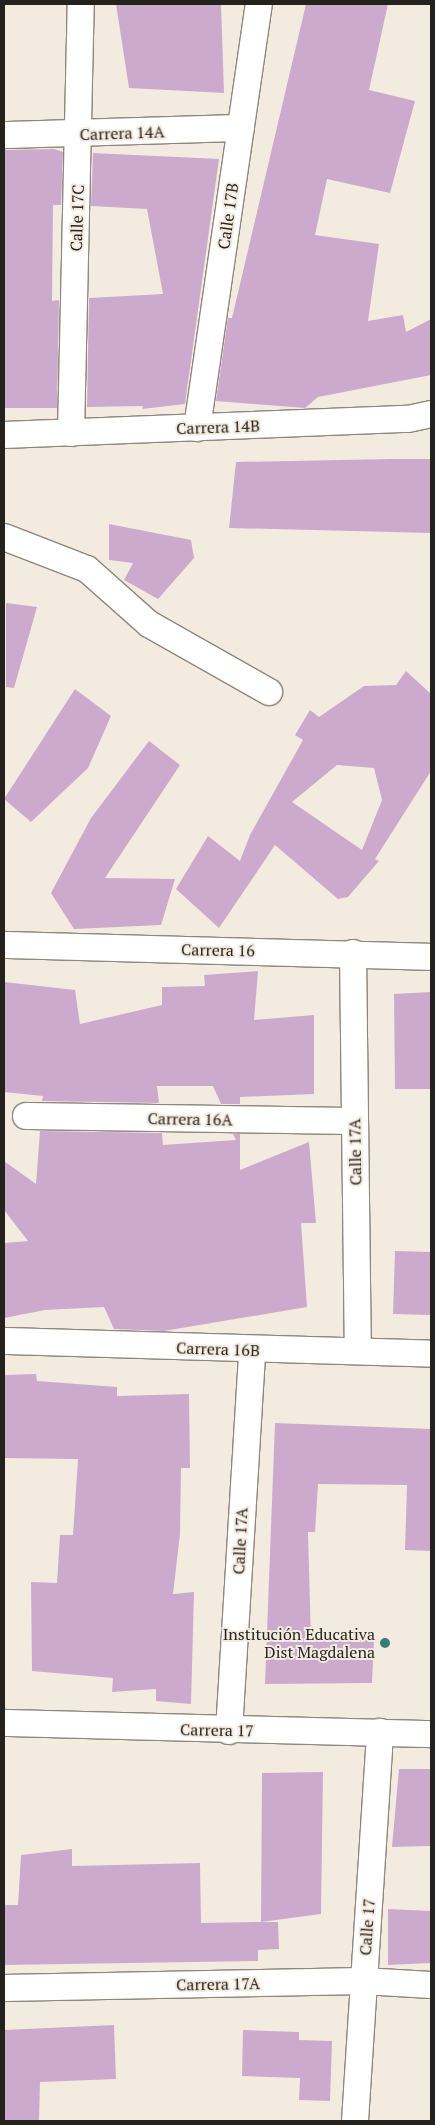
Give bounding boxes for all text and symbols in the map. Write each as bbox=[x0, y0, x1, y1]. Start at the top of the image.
street label: Carrera 14A bbox=[79, 122, 165, 144]
street label: Calle 17B bbox=[214, 182, 242, 250]
street label: Calle 17C bbox=[66, 184, 88, 252]
street label: Carrera 14B bbox=[176, 416, 260, 438]
street label: Carrera 16 bbox=[181, 940, 255, 960]
street label: Carrera 16A bbox=[147, 1109, 233, 1129]
street label: Calle 17A bbox=[345, 1118, 365, 1186]
street label: Carrera 16B bbox=[176, 1338, 260, 1360]
street label: Calle 17A bbox=[229, 1507, 251, 1575]
place label: Institución Educativa Dist Magdalena bbox=[223, 1624, 375, 1662]
marker: Institución Educativa Dist Magdalena bbox=[379, 1637, 391, 1649]
street label: Carrera 17 bbox=[180, 1720, 254, 1740]
street label: Calle 17 bbox=[355, 1898, 379, 1956]
street label: Carrera 17A bbox=[176, 1974, 260, 1994]

